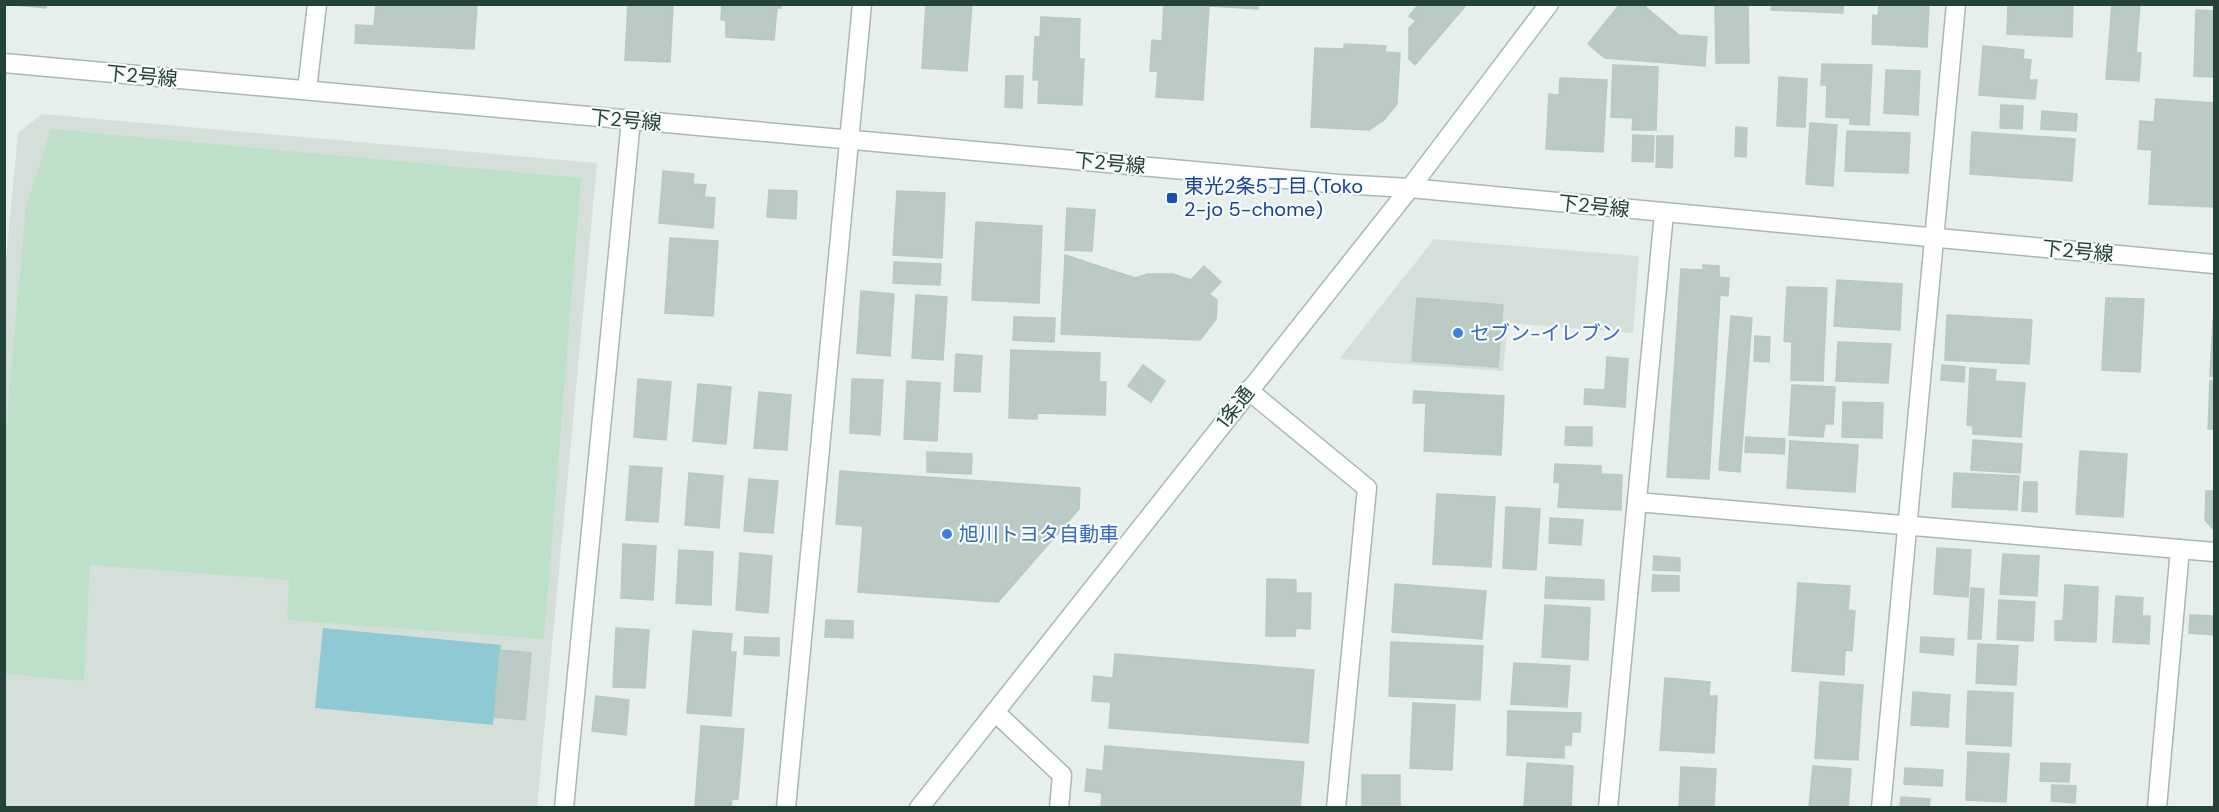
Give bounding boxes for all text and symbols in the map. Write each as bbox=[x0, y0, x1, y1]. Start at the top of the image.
street label: 下2号線 bbox=[105, 60, 179, 92]
street label: 下2号線 bbox=[589, 104, 663, 136]
street label: 下2号線 bbox=[1073, 147, 1147, 179]
place label: 東光2条5丁目 (Toko 2-jo 5-chome) bbox=[1184, 173, 1363, 222]
street label: 下2号線 bbox=[1557, 189, 1631, 223]
marker: 東光2条5丁目 (Toko 2-jo 5-chome) bbox=[1165, 191, 1179, 205]
street label: 下2号線 bbox=[2041, 235, 2115, 267]
place label: セブン-イレブン bbox=[1470, 320, 1621, 346]
marker: セブン-イレブン bbox=[1451, 326, 1465, 340]
street label: 1条通 bbox=[1211, 381, 1259, 433]
place label: 旭川トヨタ自動車 bbox=[959, 521, 1119, 547]
marker: 旭川トヨタ自動車 bbox=[940, 527, 954, 541]

